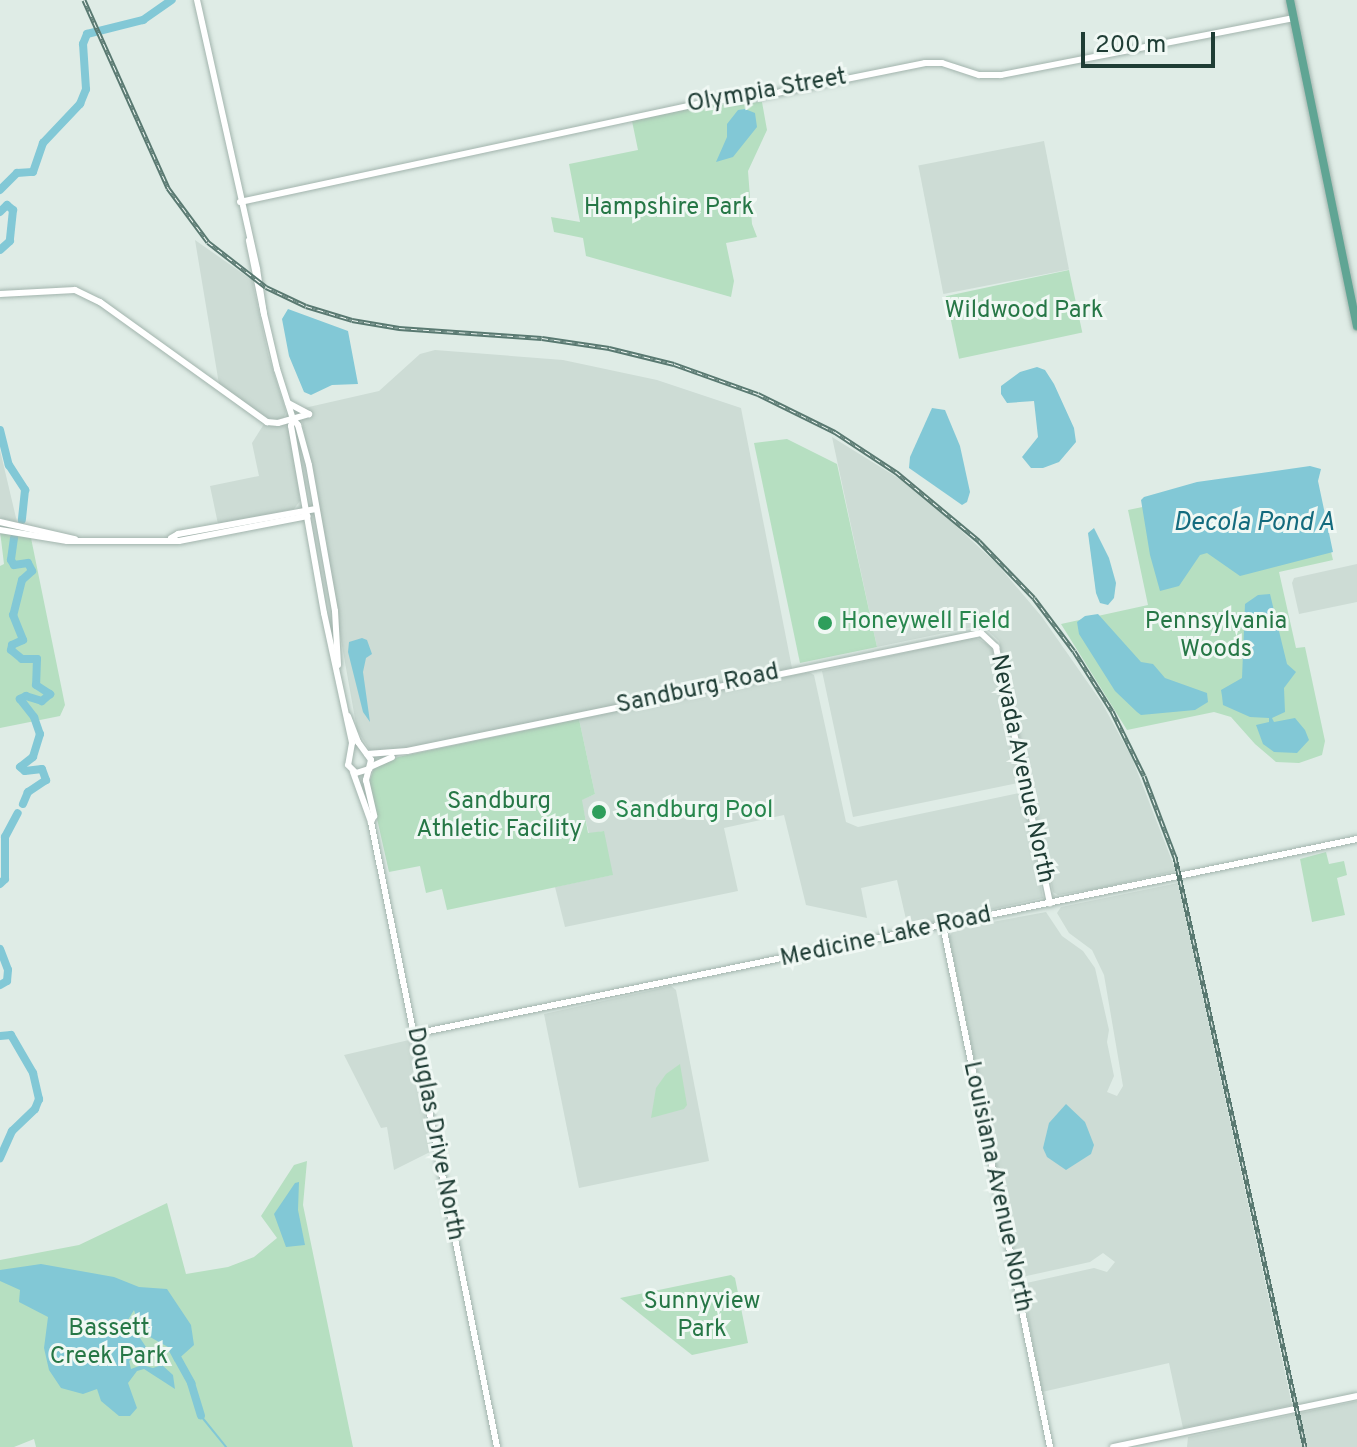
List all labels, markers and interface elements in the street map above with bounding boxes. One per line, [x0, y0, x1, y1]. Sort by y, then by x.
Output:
scale bar [1085, 16, 1219, 66]
text: 200 m [1095, 31, 1166, 61]
street label: Olympia Street [685, 64, 849, 120]
park label: Hampshire Park [584, 195, 754, 223]
park label: Wildwood Park [944, 298, 1104, 326]
water label: Decola Pond A [1173, 508, 1335, 540]
place label: Honeywell Field [841, 609, 1010, 637]
park label: Pennsylvania Woods [1145, 609, 1287, 665]
marker: Honeywell Field [816, 614, 834, 632]
street label: Nevada Avenue North [983, 652, 1059, 886]
street label: Sandburg Road [614, 659, 782, 721]
park label: Sandburg Athletic Facility [416, 789, 582, 845]
place label: Sandburg Pool [615, 798, 773, 826]
marker: Sandburg Pool [590, 803, 608, 821]
street label: Medicine Lake Road [778, 902, 994, 974]
street label: Douglas Drive North [399, 1025, 469, 1243]
street label: Louisiana Avenue North [955, 1059, 1037, 1315]
park label: Sunnyview Park [644, 1289, 760, 1345]
park label: Bassett Creek Park [50, 1316, 168, 1372]

